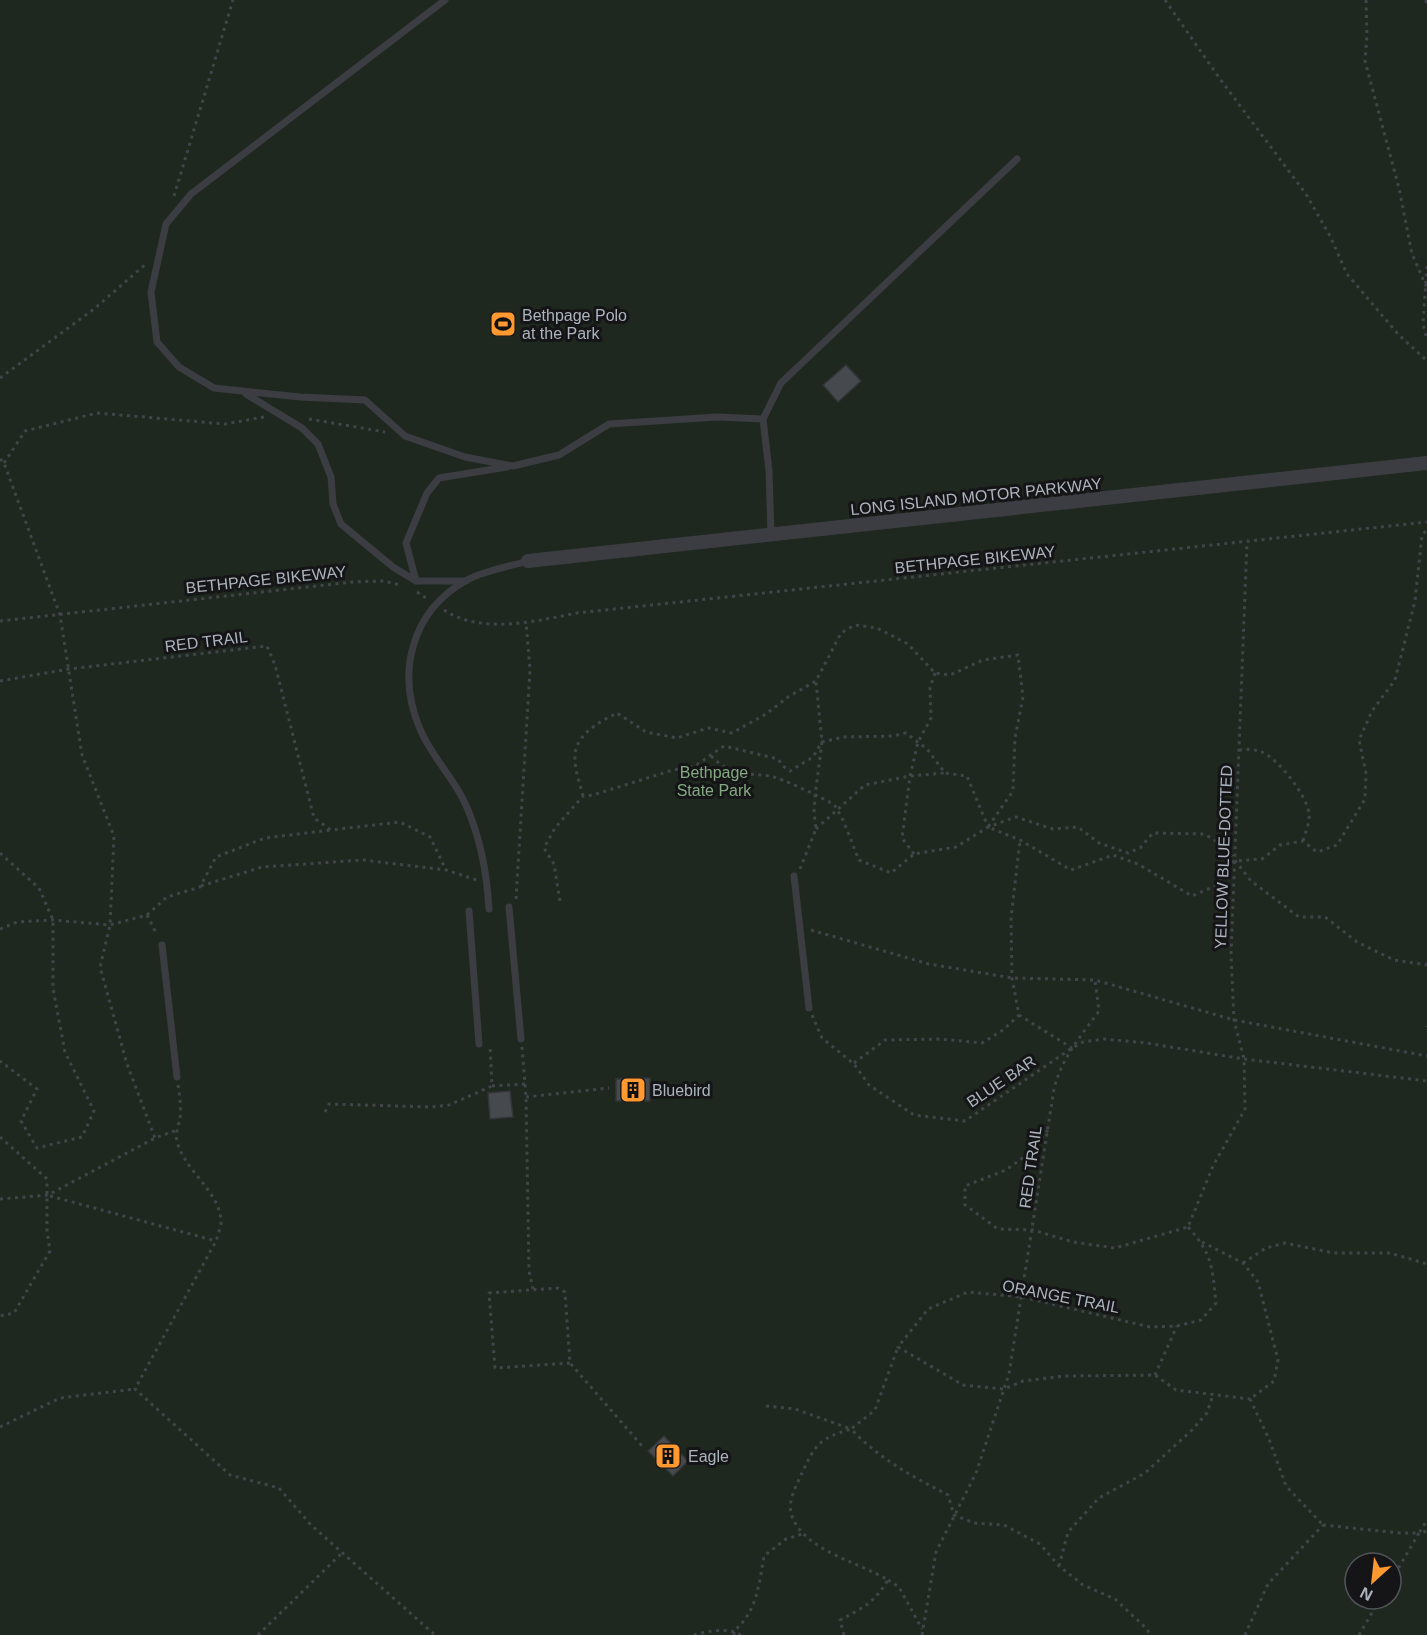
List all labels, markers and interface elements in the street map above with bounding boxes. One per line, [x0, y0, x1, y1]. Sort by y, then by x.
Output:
place label: Bethpage Polo at the Park [522, 307, 627, 342]
sports icon: Bethpage Polo at the Park [488, 309, 518, 339]
street label: LONG ISLAND MOTOR PARKWAY [849, 475, 1103, 518]
street label: BETHPAGE BIKEWAY [894, 543, 1057, 576]
street label: BETHPAGE BIKEWAY [185, 563, 348, 596]
street label: RED TRAIL [164, 628, 249, 655]
park label: Bethpage State Park [677, 764, 752, 799]
street label: YELLOW BLUE-DOTTED [1212, 765, 1235, 949]
street label: BLUE BAR [964, 1052, 1039, 1111]
building icon: Bluebird [618, 1075, 648, 1105]
place label: Bluebird [652, 1082, 711, 1099]
street label: RED TRAIL [1016, 1125, 1045, 1209]
street label: ORANGE TRAIL [1001, 1277, 1121, 1316]
building icon: Eagle [653, 1441, 683, 1471]
place label: Eagle [688, 1448, 729, 1465]
north arrow [1343, 1551, 1403, 1611]
text: N [1357, 1584, 1375, 1604]

